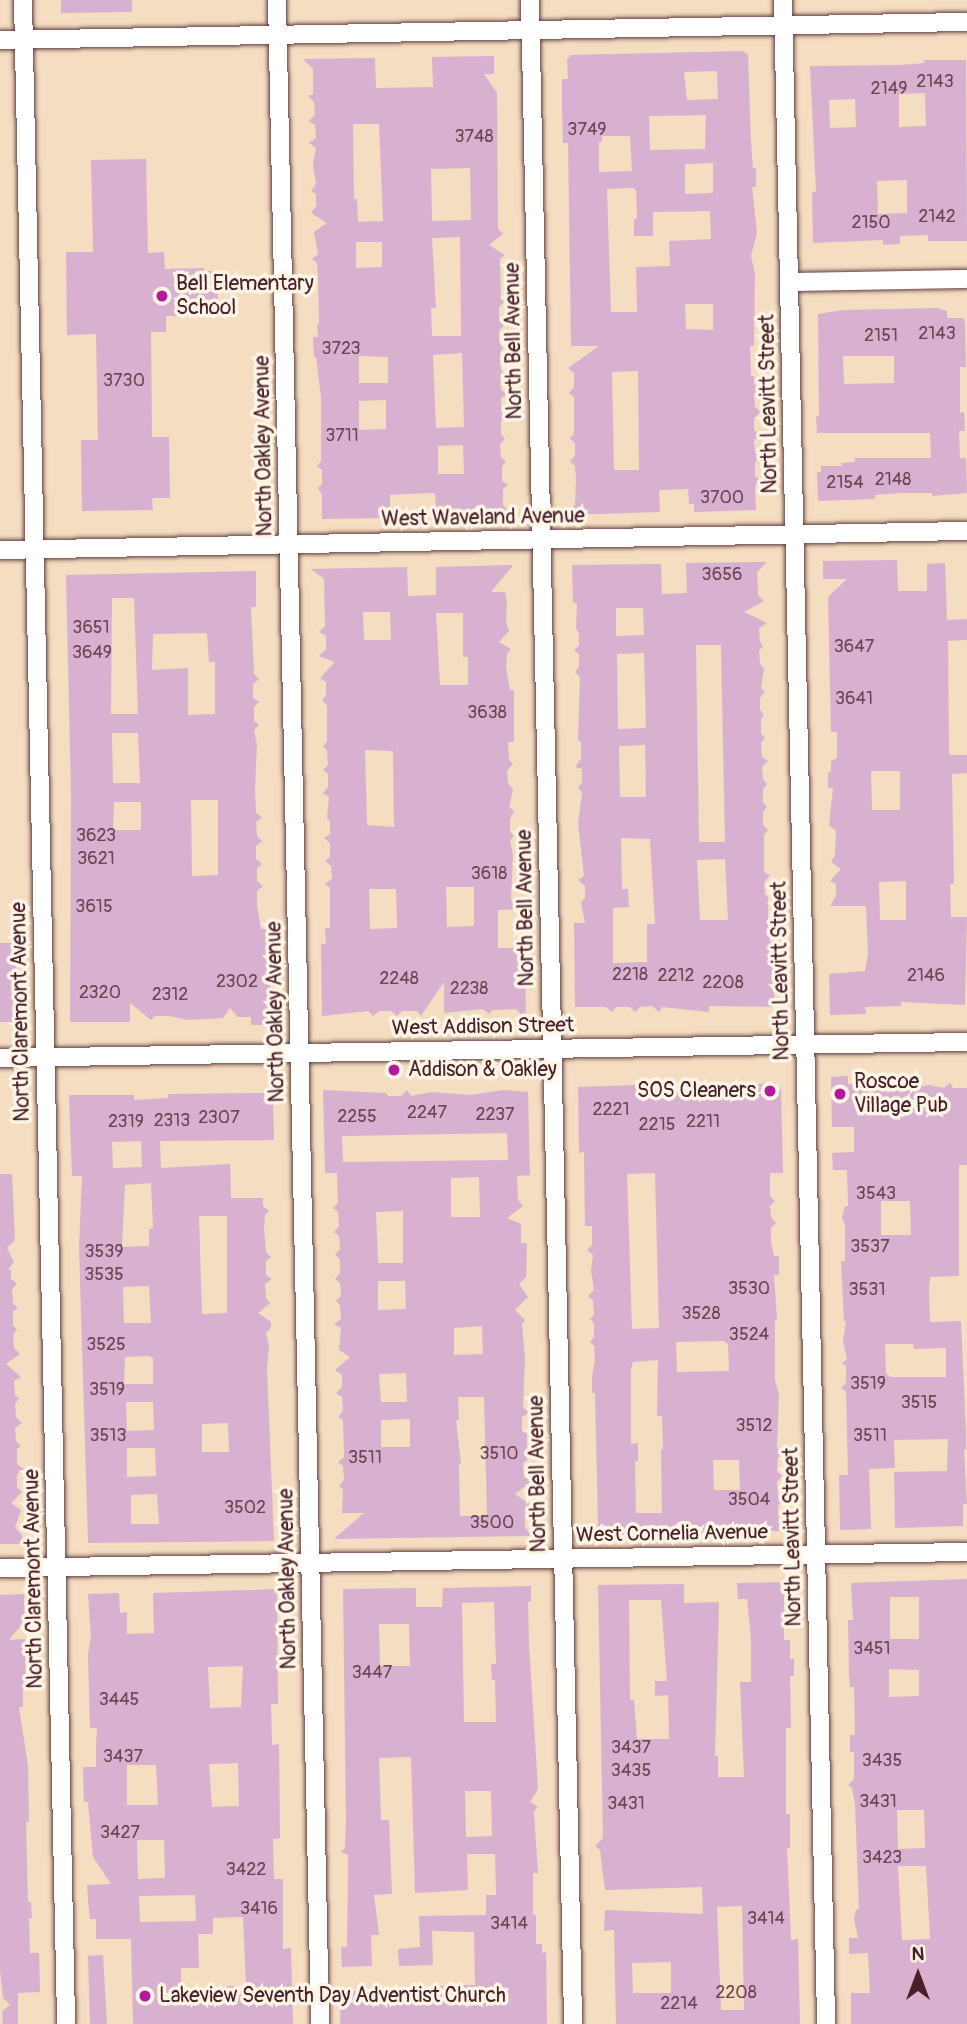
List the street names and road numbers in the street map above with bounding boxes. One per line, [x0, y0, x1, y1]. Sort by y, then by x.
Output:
street label: North Bell Avenue [500, 262, 528, 420]
street label: North Leavitt Street [755, 314, 783, 494]
street label: North Oakley Avenue [250, 355, 278, 537]
street label: West Waveland Avenue [381, 504, 585, 532]
street label: North Bell Avenue [512, 829, 540, 987]
street label: North Leavitt Street [767, 881, 795, 1061]
street label: North Claremont Avenue [6, 902, 36, 1122]
street label: North Oakley Avenue [262, 921, 290, 1103]
street label: West Addison Street [392, 1013, 574, 1041]
street label: North Bell Avenue [524, 1395, 552, 1553]
street label: North Leavitt Street [779, 1447, 807, 1627]
street label: North Claremont Avenue [19, 1469, 49, 1689]
street label: North Oakley Avenue [274, 1488, 302, 1670]
street label: West Cornelia Avenue [576, 1520, 768, 1548]

